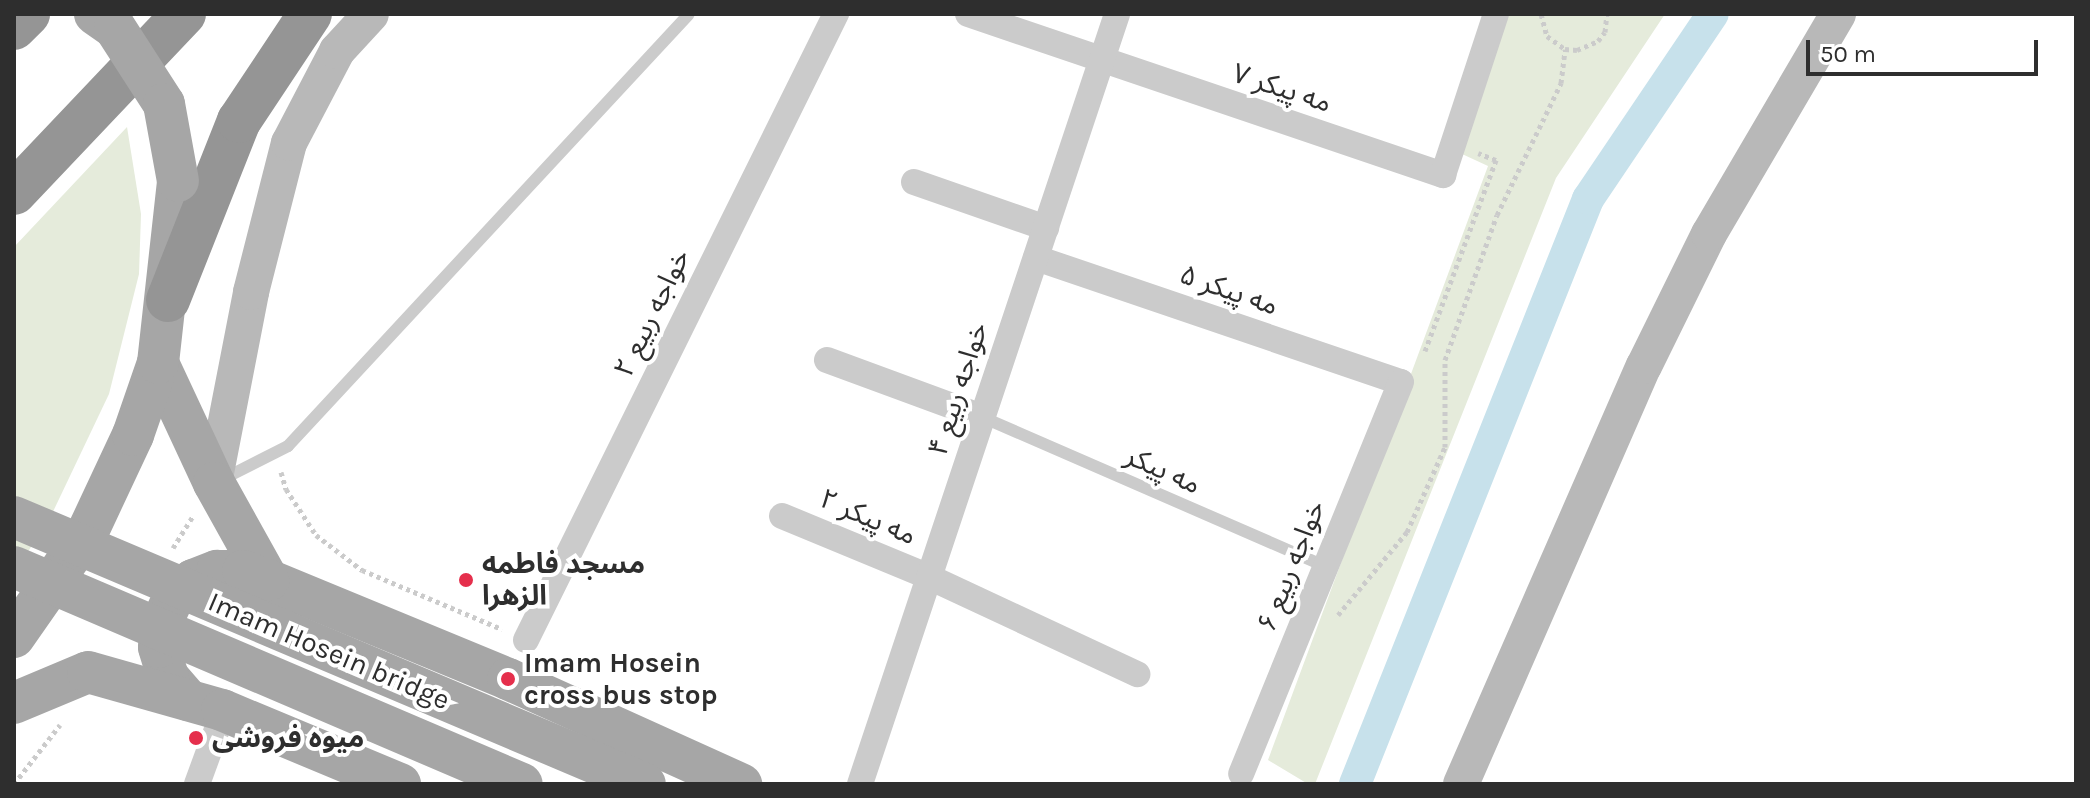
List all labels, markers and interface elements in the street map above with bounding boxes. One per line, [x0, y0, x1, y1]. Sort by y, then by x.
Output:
scale bar [1810, 24, 2042, 74]
text: 50 m [1820, 40, 1876, 68]
street label: مه پیکر ۷ [1228, 56, 1336, 120]
street label: خواجه ربیع ۲ [607, 244, 697, 382]
street label: مه پیکر ۵ [1175, 258, 1283, 322]
street label: خواجه ربیع ۴ [921, 318, 995, 460]
street label: مه پیکر [1120, 439, 1206, 501]
street label: مه پیکر ۲ [815, 482, 921, 552]
street label: خواجه ربیع ۶ [1250, 496, 1332, 636]
place label: مسجد فاطمه الزهرا [482, 547, 645, 613]
marker: مسجد فاطمه الزهرا [457, 571, 475, 589]
street label: Imam Hosein bridge [203, 585, 455, 717]
place label: Imam Hosein cross bus stop [524, 646, 718, 712]
marker: Imam Hosein cross bus stop [499, 670, 517, 688]
place label: میوه فروشی [212, 721, 364, 755]
marker: میوه فروشی [187, 729, 205, 747]

